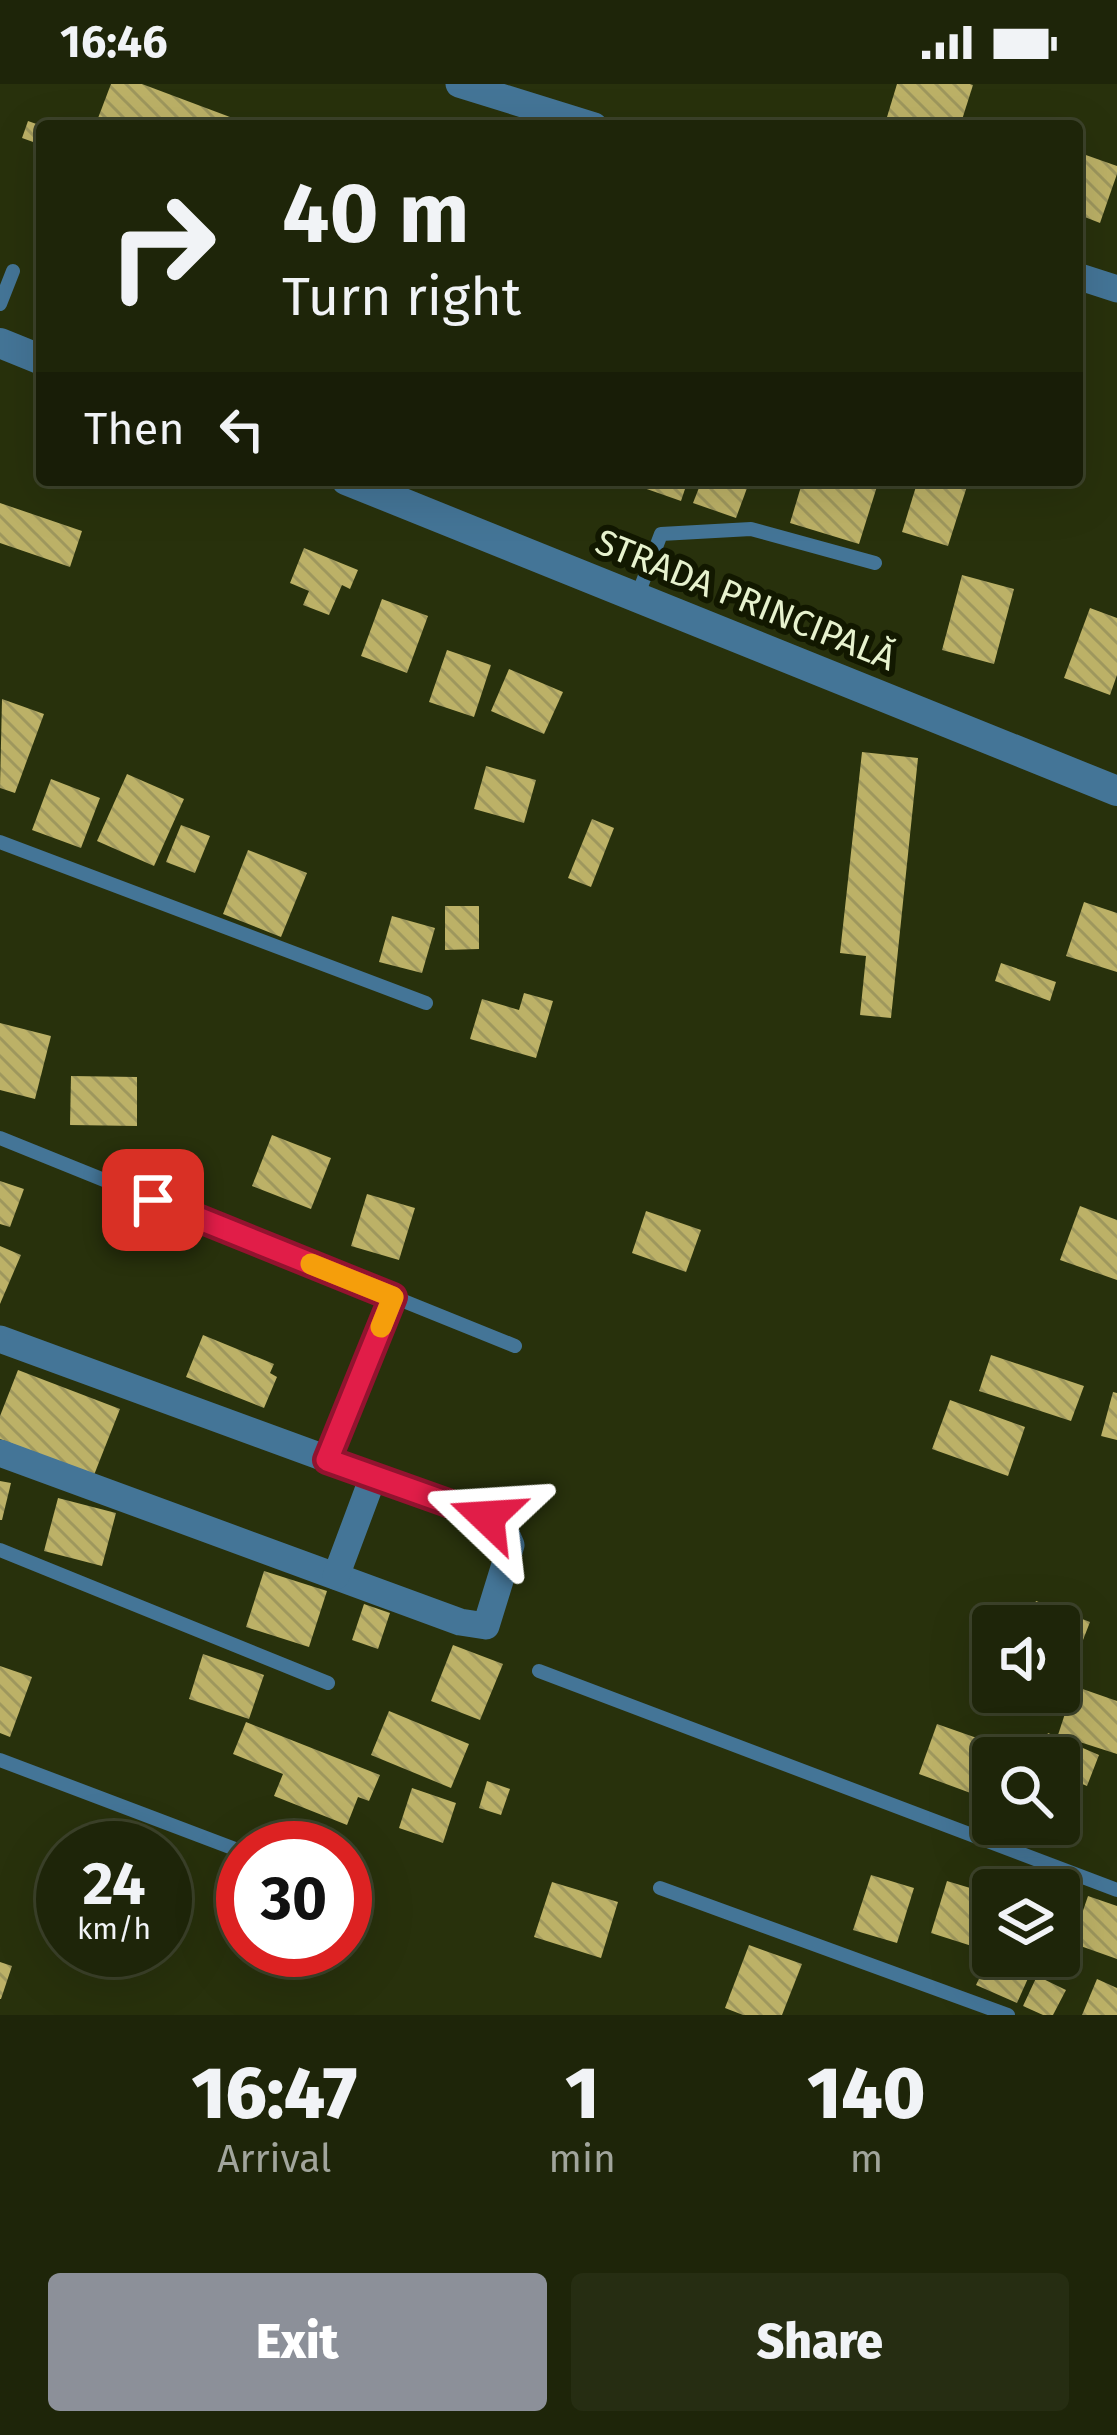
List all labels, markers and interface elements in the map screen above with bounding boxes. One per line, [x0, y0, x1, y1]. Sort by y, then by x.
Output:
text: 16:46 [60, 15, 168, 69]
text: 40 m [282, 163, 470, 264]
icon: right [84, 168, 240, 324]
text: Turn right [282, 265, 521, 329]
icon: left [209, 396, 275, 462]
text: Then [84, 402, 185, 456]
street label: STRADA PRINCIPALĂ [589, 520, 902, 680]
pin [102, 1149, 204, 1251]
icon: arrive [120, 1167, 186, 1233]
position arrow [424, 1454, 550, 1580]
map controls [972, 1605, 1080, 1977]
button: sound [972, 1605, 1080, 1713]
button: search [972, 1737, 1080, 1845]
speed limit sign: 30 [216, 1821, 372, 1977]
text: 24 [82, 1848, 146, 1920]
button: layers [972, 1869, 1080, 1977]
text: km/h [77, 1911, 151, 1947]
text: 16:47 [191, 2051, 357, 2137]
text: 1 [565, 2051, 599, 2137]
text: 140 [807, 2051, 926, 2137]
text: Arrival [217, 2136, 331, 2182]
text: min [549, 2136, 616, 2182]
text: m [850, 2136, 883, 2182]
button: Exit [48, 2273, 547, 2411]
button: Share [571, 2273, 1069, 2411]

